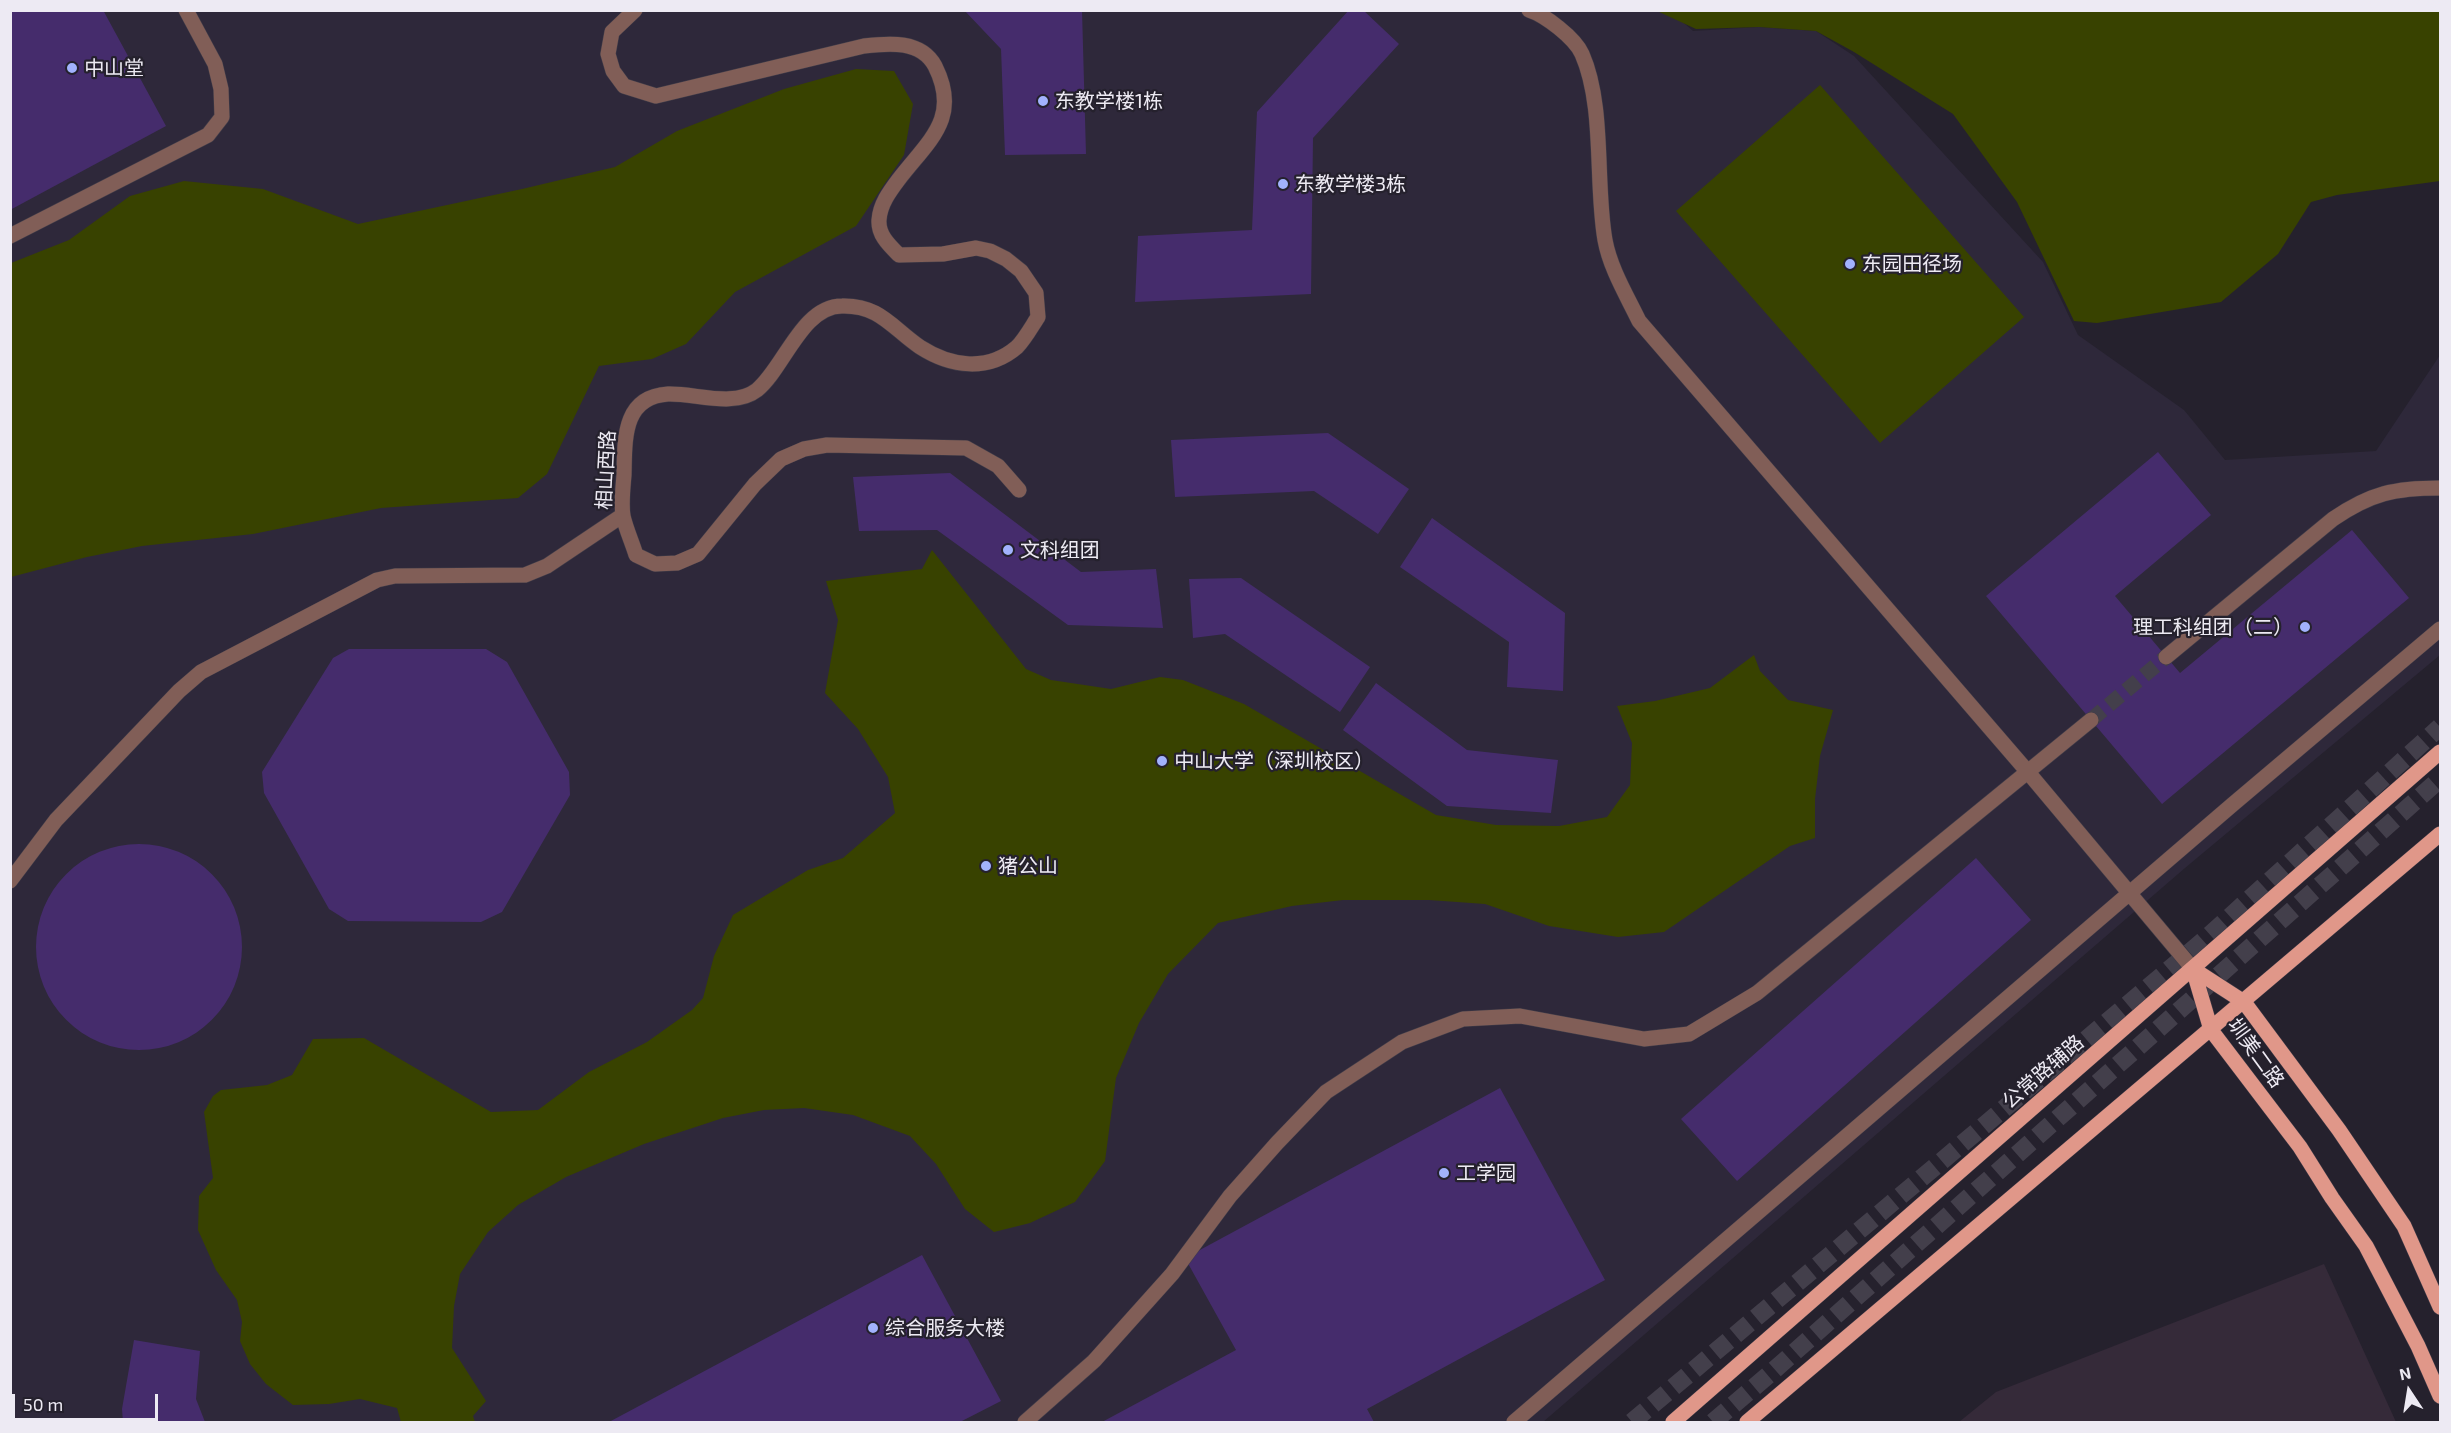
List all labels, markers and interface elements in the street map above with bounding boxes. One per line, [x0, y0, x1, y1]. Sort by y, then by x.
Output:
place label: 中山堂 [84, 56, 144, 80]
marker: 中山堂 [65, 61, 79, 75]
place label: 东教学楼1栋 [1055, 89, 1163, 113]
marker: 东教学楼1栋 [1036, 94, 1050, 108]
place label: 东教学楼3栋 [1295, 172, 1406, 196]
marker: 东教学楼3栋 [1276, 177, 1290, 191]
place label: 东园田径场 [1862, 252, 1962, 276]
marker: 东园田径场 [1843, 257, 1857, 271]
street label: 相山西路 [592, 429, 620, 511]
place label: 文科组团 [1020, 538, 1100, 562]
marker: 文科组团 [1001, 543, 1015, 557]
place label: 理工科组团（二） [2133, 615, 2293, 639]
marker: 理工科组团（二） [2298, 620, 2312, 634]
place label: 中山大学（深圳校区） [1174, 749, 1374, 773]
marker: 中山大学（深圳校区） [1155, 754, 1169, 768]
place label: 猪公山 [998, 854, 1058, 878]
marker: 猪公山 [979, 859, 993, 873]
street label: 圳美二路 [2223, 1014, 2289, 1092]
street label: 公常路辅路 [1997, 1030, 2089, 1114]
place label: 工学园 [1456, 1161, 1516, 1185]
marker: 工学园 [1437, 1166, 1451, 1180]
place label: 综合服务大楼 [885, 1316, 1005, 1340]
marker: 综合服务大楼 [866, 1321, 880, 1335]
north arrow [2379, 1361, 2439, 1421]
text: N [2398, 1362, 2413, 1383]
scale bar [15, 1382, 160, 1420]
text: 50 m [23, 1393, 63, 1415]

